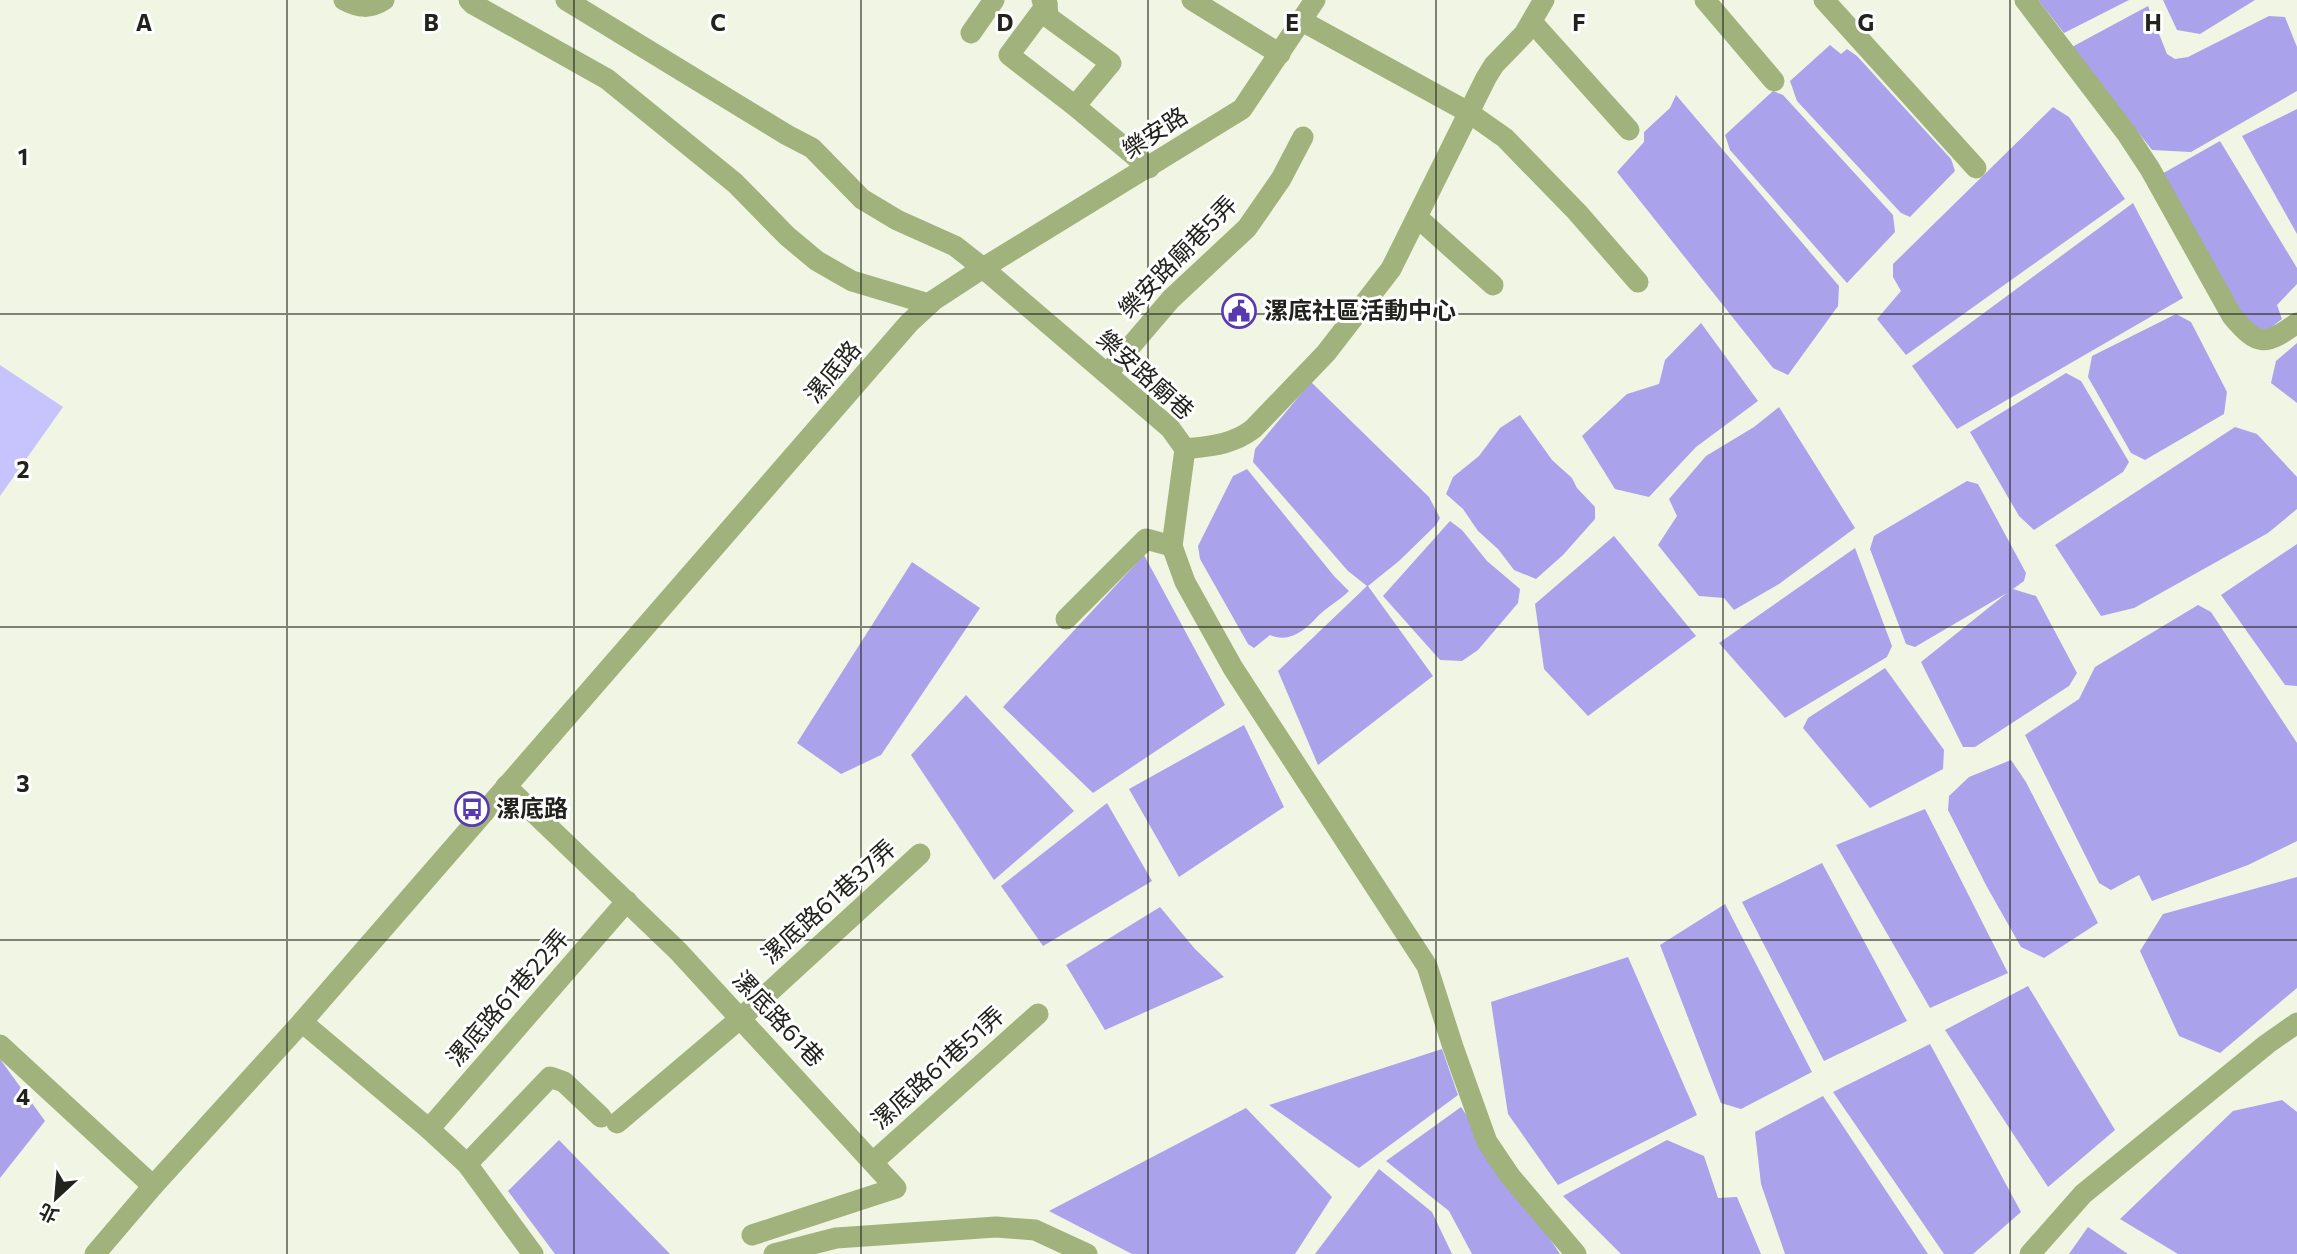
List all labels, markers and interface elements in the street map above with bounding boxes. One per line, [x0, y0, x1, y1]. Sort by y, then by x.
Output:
text: A [136, 8, 153, 36]
text: B [423, 8, 439, 36]
text: C [710, 8, 726, 36]
text: D [997, 8, 1014, 36]
text: E [1285, 8, 1299, 36]
text: F [1572, 8, 1586, 36]
text: G [1858, 8, 1874, 36]
text: H [2144, 8, 2162, 36]
street label: 樂安路 [1116, 100, 1192, 164]
text: 1 [18, 142, 28, 170]
street label: 樂安路廟巷5弄 [1112, 189, 1242, 323]
public building icon: 漯底社區活動中心 [1220, 292, 1258, 330]
place label: 漯底社區活動中心 [1264, 295, 1456, 324]
street label: 樂安路廟巷 [1092, 323, 1200, 425]
street label: 漯底路 [798, 334, 866, 408]
text: 2 [16, 455, 30, 483]
text: 3 [16, 769, 30, 797]
bus stop icon: 漯底路 [453, 790, 491, 828]
place label: 漯底路 [496, 793, 568, 822]
street label: 漯底路61巷37弄 [755, 833, 901, 969]
street label: 漯底路61巷22弄 [440, 923, 574, 1071]
street label: 漯底路61巷 [727, 964, 831, 1072]
street label: 漯底路61巷51弄 [865, 1000, 1009, 1134]
text: 4 [16, 1082, 30, 1110]
north arrow [21, 1163, 91, 1233]
text: 北 [35, 1199, 62, 1228]

